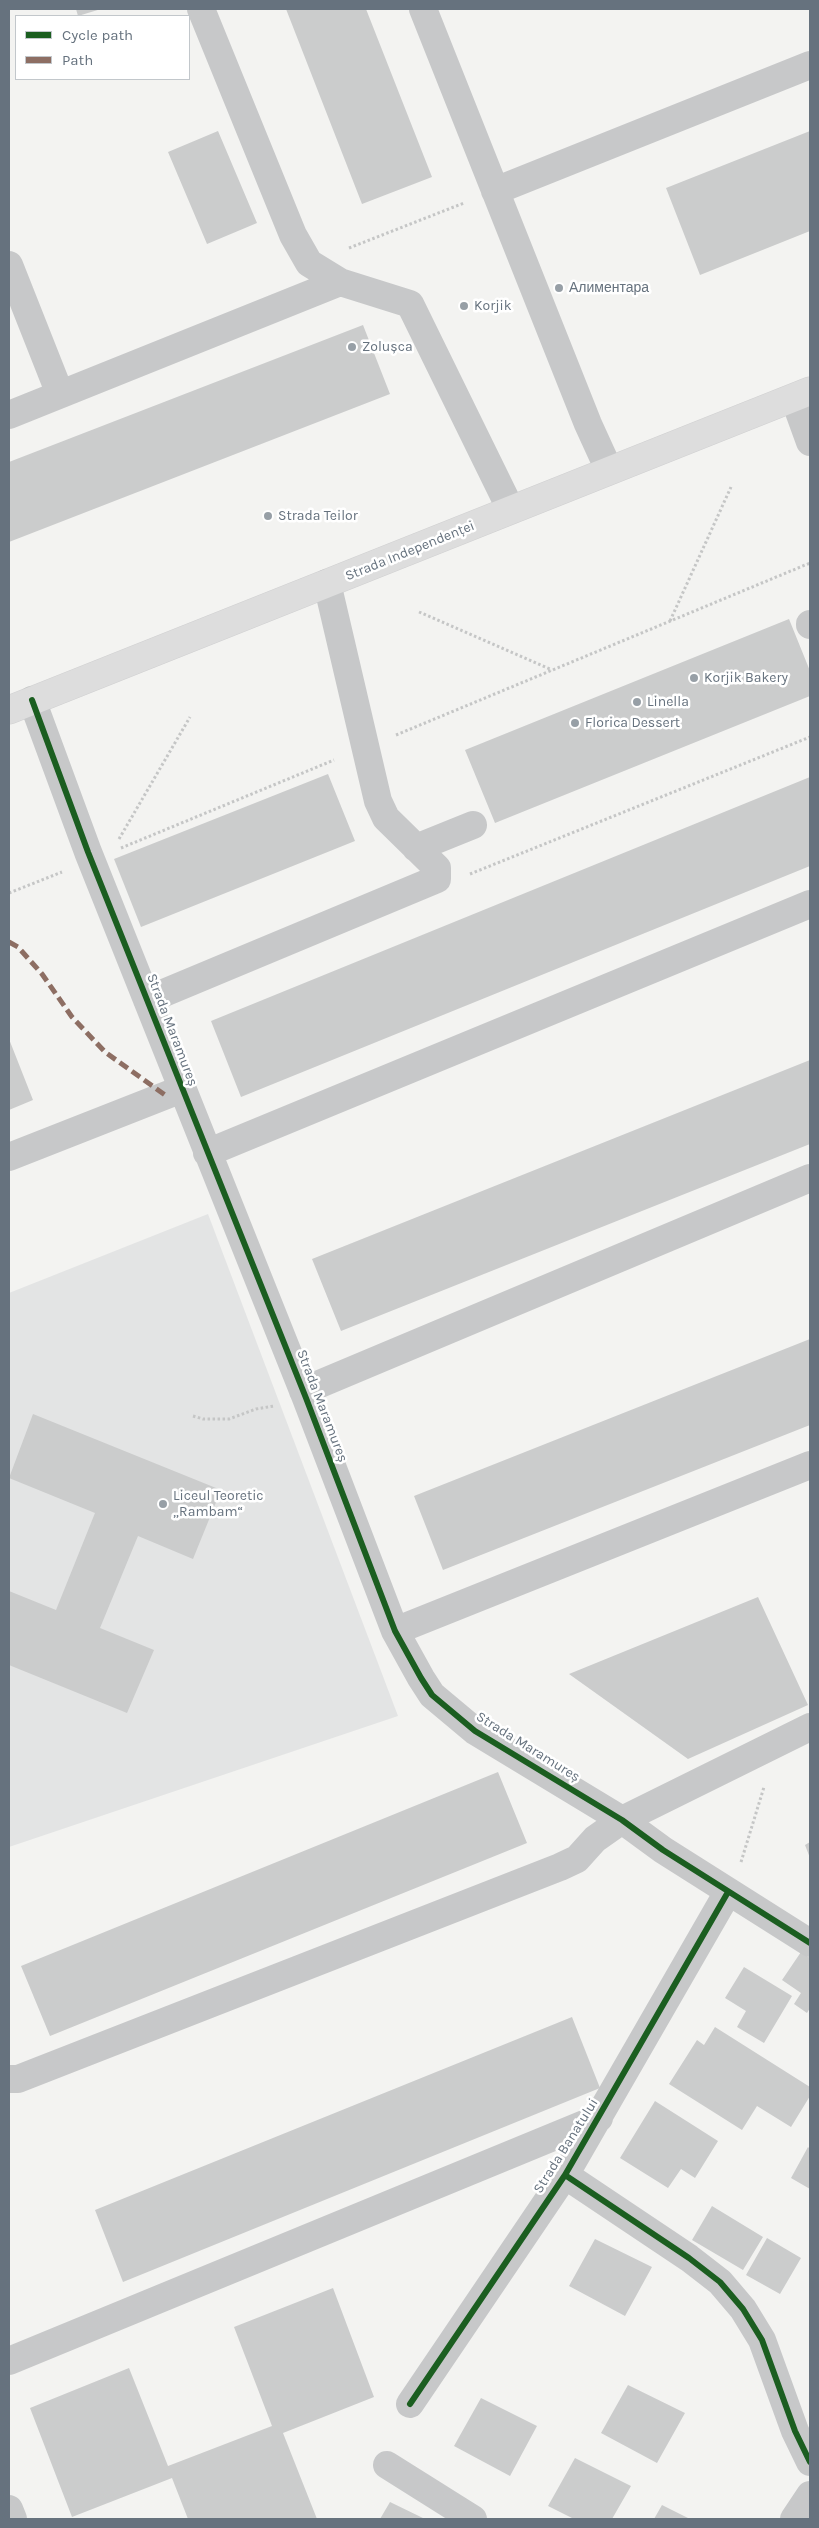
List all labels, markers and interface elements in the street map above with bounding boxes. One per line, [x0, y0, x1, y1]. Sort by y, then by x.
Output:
legend [15, 15, 190, 80]
text: Cycle path [62, 26, 133, 44]
text: Path [62, 51, 93, 69]
place label: Алиментара [569, 280, 649, 296]
marker: Алиментара [553, 282, 565, 294]
place label: Korjik [474, 298, 512, 314]
marker: Korjik [458, 300, 470, 312]
place label: Zolușca [362, 339, 413, 355]
marker: Zolușca [346, 341, 358, 353]
place label: Strada Teilor [278, 508, 358, 524]
marker: Strada Teilor [262, 510, 274, 522]
street label: Strada Independenței [343, 517, 477, 585]
place label: Korjik Bakery [704, 670, 788, 686]
marker: Korjik Bakery [688, 672, 700, 684]
place label: Linella [647, 694, 689, 710]
marker: Linella [631, 696, 643, 708]
place label: Florica Dessert [585, 715, 680, 731]
marker: Florica Dessert [569, 717, 581, 729]
street label: Strada Maramureș [143, 971, 201, 1089]
street label: Strada Maramureș [293, 1347, 351, 1465]
place label: Liceul Teoretic „Rambam“ [173, 1488, 264, 1520]
marker: Liceul Teoretic „Rambam“ [157, 1498, 169, 1510]
street label: Strada Maramureș [473, 1708, 583, 1786]
street label: Strada Banatului [530, 2095, 602, 2197]

